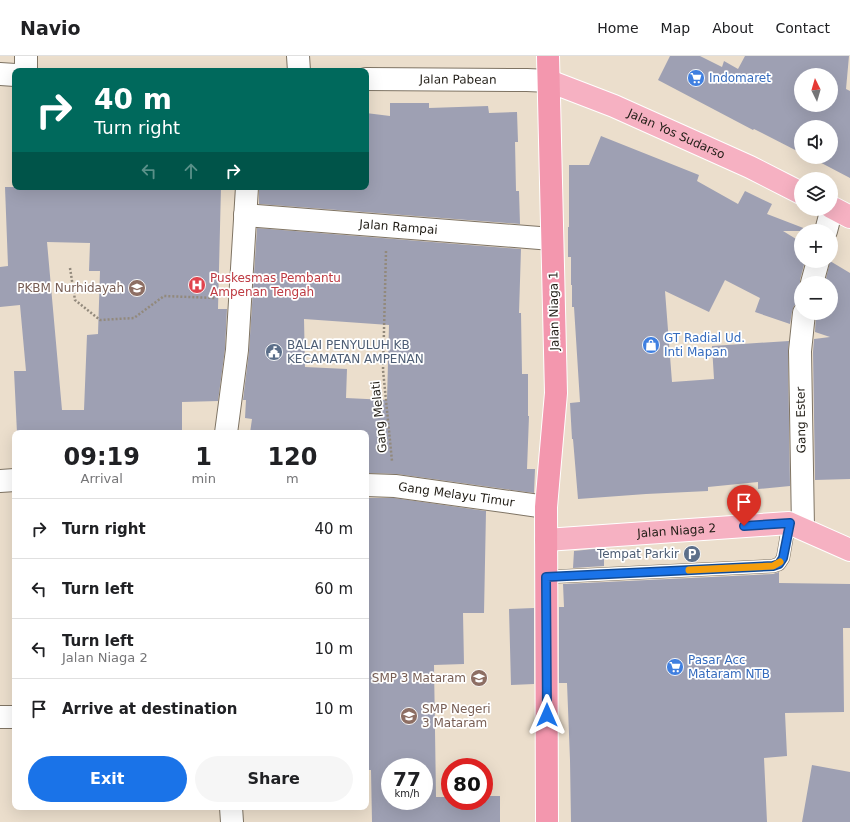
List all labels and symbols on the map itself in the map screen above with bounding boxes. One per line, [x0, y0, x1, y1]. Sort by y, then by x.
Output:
supermarket icon: Indomaret [686, 68, 706, 88]
north arrow [794, 68, 838, 112]
place label: Indomaret [709, 71, 771, 85]
street label: Jalan Pabean [418, 72, 497, 87]
street label: Jalan Yos Sudarso [625, 106, 727, 162]
street label: Jalan Rampai [358, 217, 438, 237]
place label: Puskesmas Pembantu Ampenan Tengah [210, 271, 341, 299]
street label: Jalan Niaga 1 [546, 271, 562, 352]
hospital icon: Puskesmas Pembantu Ampenan Tengah [187, 275, 207, 295]
school or university icon: PKBM Nurhidayah [127, 278, 147, 298]
place label: PKBM Nurhidayah [17, 281, 124, 295]
place label: GT Radial Ud. Inti Mapan [664, 331, 745, 359]
shop icon: GT Radial Ud. Inti Mapan [641, 335, 661, 355]
place label: BALAI PENYULUH KB KECAMATAN AMPENAN [287, 338, 424, 366]
public building icon: BALAI PENYULUH KB KECAMATAN AMPENAN [264, 342, 284, 362]
street label: Gang Melati [368, 380, 390, 454]
street label: Gang Ester [793, 387, 809, 453]
street label: Gang Melayu Timur [397, 480, 516, 510]
pin [727, 485, 761, 526]
street label: Jalan Niaga 2 [636, 521, 717, 541]
parking icon: Tempat Parkir [682, 544, 702, 564]
place label: Tempat Parkir [596, 547, 679, 561]
place label: Pasar Acc Mataram NTB [688, 653, 770, 681]
supermarket icon: Pasar Acc Mataram NTB [665, 657, 685, 677]
school or university icon: SMP 3 Mataram [469, 668, 489, 688]
place label: SMP 3 Mataram [372, 671, 466, 685]
position arrow [526, 694, 568, 736]
place label: SMP Negeri 3 Mataram [422, 702, 491, 730]
school or university icon: SMP Negeri 3 Mataram [399, 706, 419, 726]
speed limit sign: 80 [441, 758, 493, 810]

